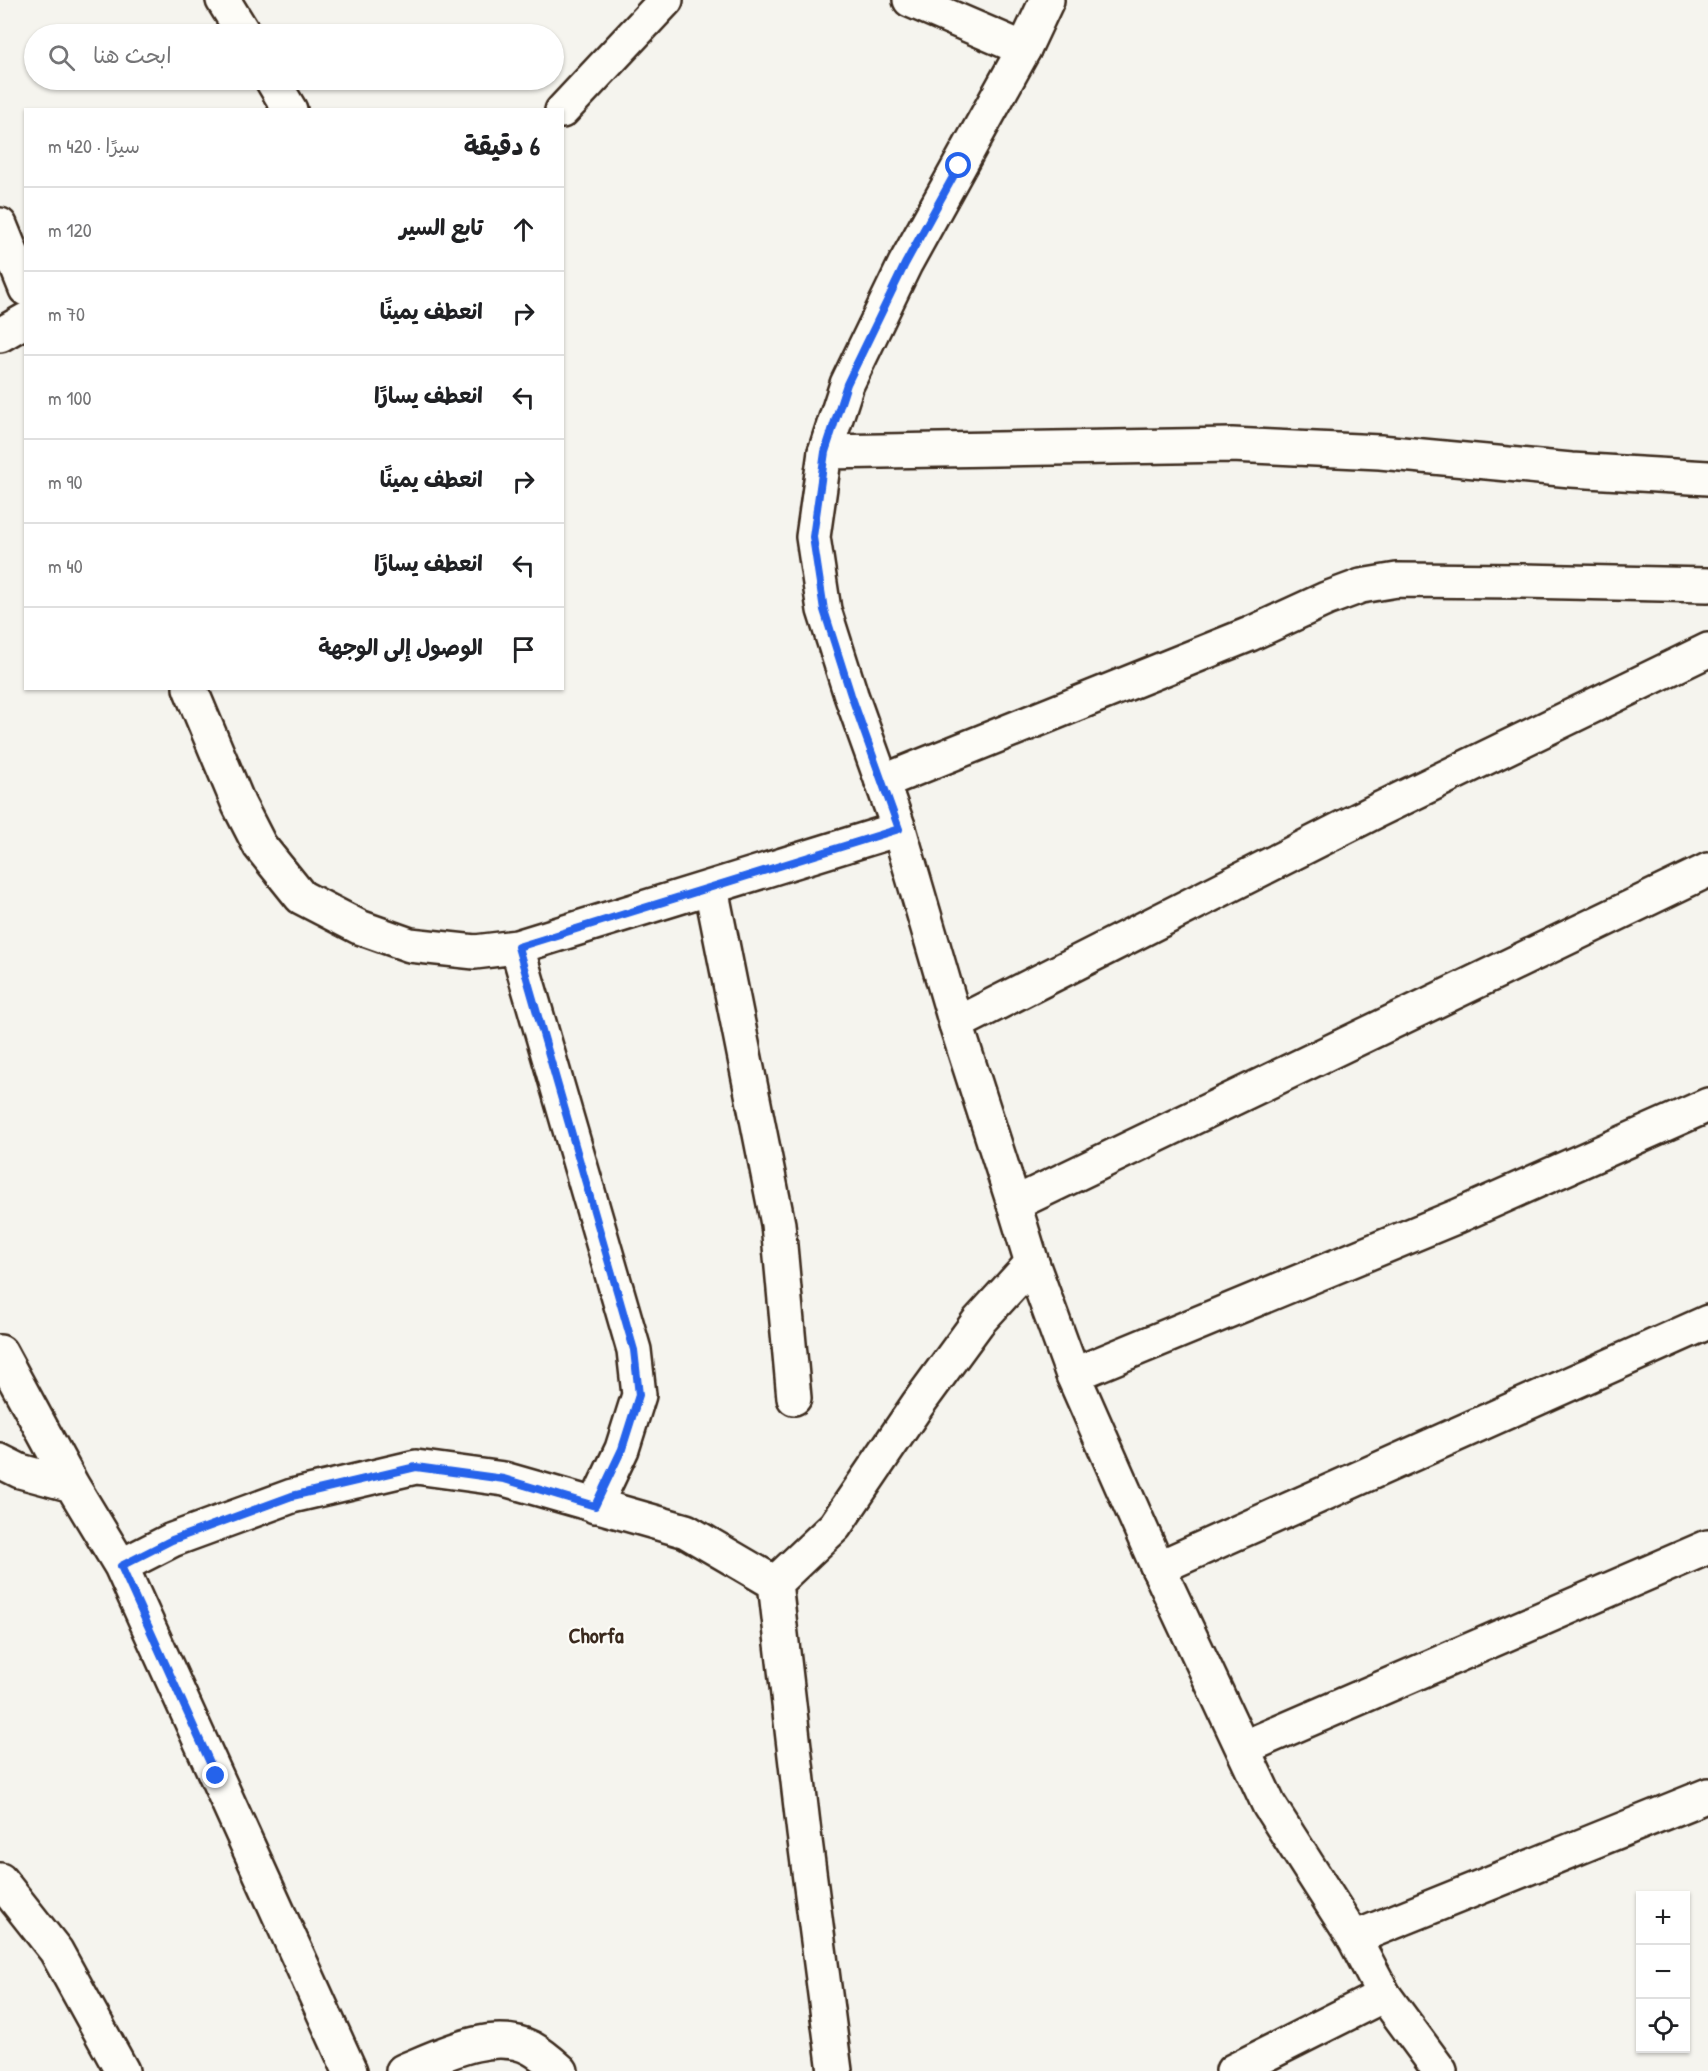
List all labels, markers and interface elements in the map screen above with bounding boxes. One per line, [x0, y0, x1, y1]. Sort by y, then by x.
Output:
search box [24, 24, 564, 90]
text: ابحث هنا [93, 40, 172, 70]
icon: search [45, 41, 78, 74]
text: 6 دقيقة [464, 128, 540, 163]
text: سيرًا · 420 m [48, 132, 140, 159]
route start [945, 152, 971, 178]
text: تابع السير [400, 212, 483, 242]
icon: ahead [507, 213, 540, 246]
text: 120 m [48, 216, 92, 243]
text: انعطف يمينًا [380, 296, 483, 326]
icon: right [507, 297, 540, 330]
text: 70 m [48, 300, 85, 327]
text: انعطف يسارًا [374, 380, 483, 410]
icon: left [507, 381, 540, 414]
text: 100 m [48, 384, 91, 411]
text: انعطف يمينًا [380, 464, 483, 494]
icon: right [507, 465, 540, 498]
text: 90 m [48, 468, 83, 495]
text: انعطف يسارًا [374, 548, 483, 578]
icon: left [507, 549, 540, 582]
text: 40 m [48, 552, 83, 579]
text: الوصول إلى الوجهة [318, 632, 483, 662]
icon: arrive [507, 633, 540, 666]
district label: Chorfa [568, 1620, 624, 1650]
route end [202, 1762, 228, 1788]
map controls [1636, 1891, 1690, 2053]
button: + [1636, 1891, 1690, 1945]
button: − [1636, 1945, 1690, 1999]
button: locate [1636, 1999, 1690, 2053]

